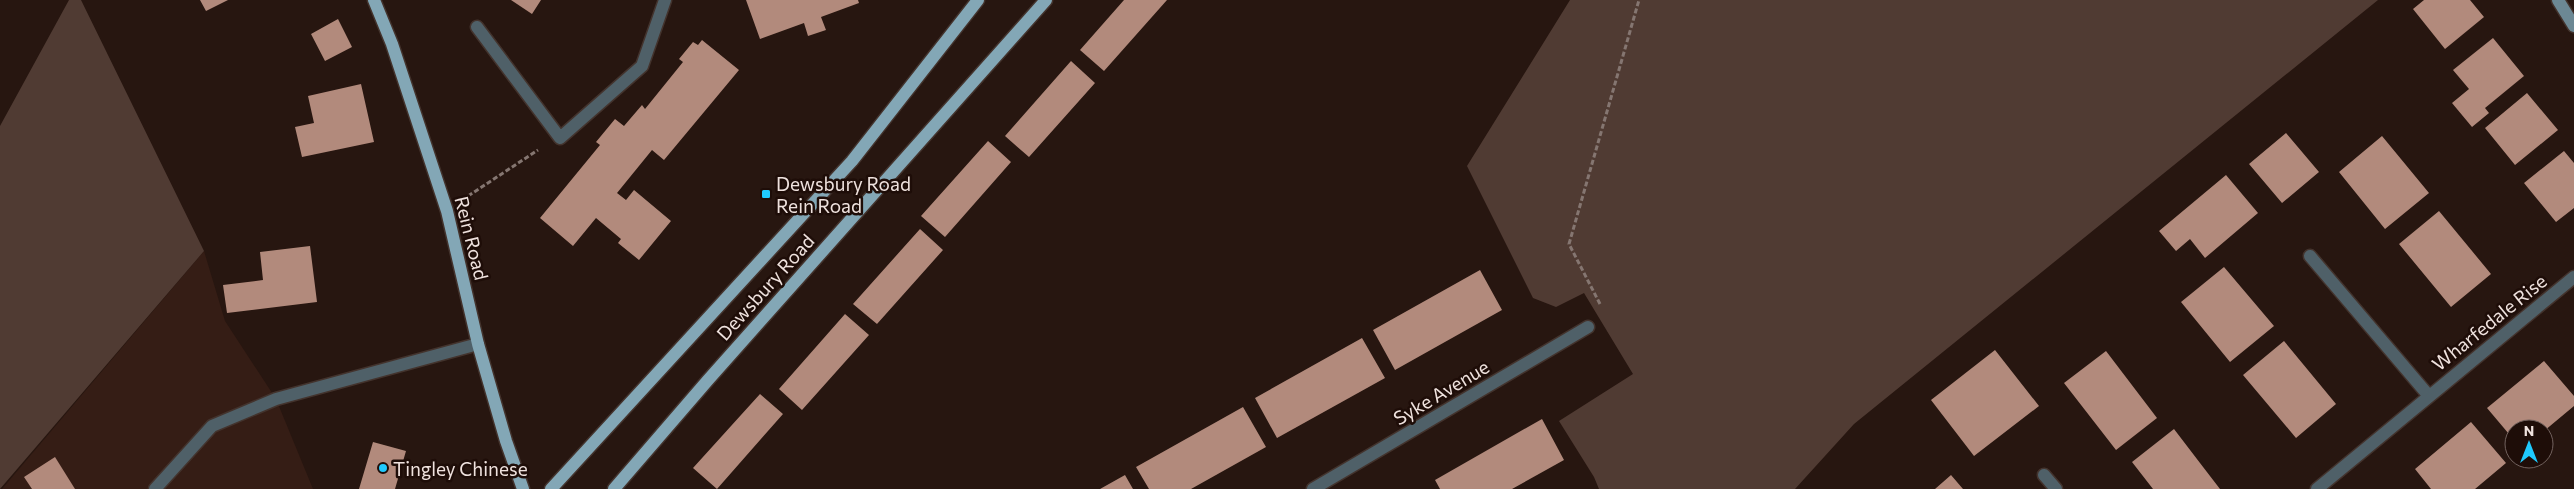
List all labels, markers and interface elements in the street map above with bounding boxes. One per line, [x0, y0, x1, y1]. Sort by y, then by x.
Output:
place label: Dewsbury Road Rein Road [776, 172, 911, 217]
marker: Dewsbury Road Rein Road [760, 188, 772, 200]
street label: Rein Road [450, 194, 494, 282]
street label: Dewsbury Road [711, 229, 819, 345]
street label: Wharfedale Rise [2427, 269, 2551, 375]
street label: Syke Avenue [1389, 354, 1493, 430]
north arrow [2504, 419, 2554, 469]
text: N [2524, 422, 2534, 439]
place label: Tingley Chinese [393, 457, 528, 480]
marker: Tingley Chinese [377, 462, 389, 474]

